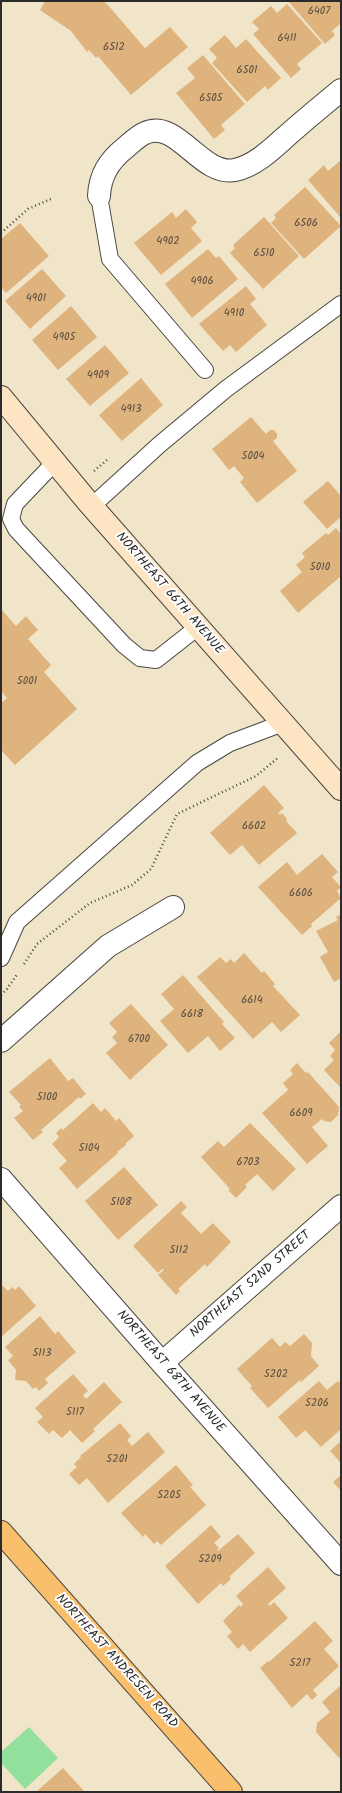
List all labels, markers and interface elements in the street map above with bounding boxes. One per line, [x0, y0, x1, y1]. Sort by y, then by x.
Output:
house number: 6407 [308, 5, 330, 19]
house number: 6411 [277, 32, 297, 46]
house number: 6512 [103, 41, 125, 55]
house number: 6501 [237, 64, 257, 78]
house number: 6505 [199, 92, 223, 106]
house number: 6506 [294, 217, 318, 231]
house number: 4902 [156, 235, 180, 249]
house number: 6510 [254, 247, 274, 261]
house number: 4906 [190, 275, 214, 289]
house number: 4901 [26, 292, 46, 306]
house number: 4910 [224, 307, 244, 321]
house number: 4905 [53, 331, 75, 345]
house number: 4909 [87, 369, 109, 383]
house number: 4913 [120, 403, 142, 417]
house number: 5004 [242, 450, 264, 464]
street label: NORTHEAST 66TH AVENUE [112, 530, 226, 658]
house number: 5010 [310, 561, 330, 575]
house number: 5001 [17, 675, 37, 689]
house number: 6602 [242, 820, 266, 834]
house number: 6606 [289, 887, 313, 901]
house number: 6614 [241, 994, 263, 1008]
house number: 6618 [181, 1008, 203, 1022]
house number: 6700 [128, 1033, 150, 1047]
house number: 5100 [37, 1091, 57, 1105]
house number: 6609 [289, 1107, 313, 1121]
house number: 5104 [79, 1142, 99, 1156]
house number: 6703 [237, 1156, 259, 1170]
house number: 5108 [110, 1196, 132, 1210]
street label: NORTHEAST 52ND STREET [187, 1228, 315, 1342]
house number: 5112 [169, 1244, 189, 1258]
street label: NORTHEAST 68TH AVENUE [113, 1308, 227, 1436]
house number: 5113 [32, 1347, 52, 1361]
house number: 5202 [264, 1368, 288, 1382]
house number: 5206 [305, 1397, 329, 1411]
house number: 5117 [66, 1406, 84, 1420]
house number: 5201 [106, 1453, 128, 1467]
house number: 5205 [157, 1489, 181, 1503]
house number: 5209 [198, 1553, 222, 1567]
street label: NORTHEAST ANDRESEN ROAD [52, 1592, 180, 1732]
house number: 5217 [290, 1657, 310, 1671]

